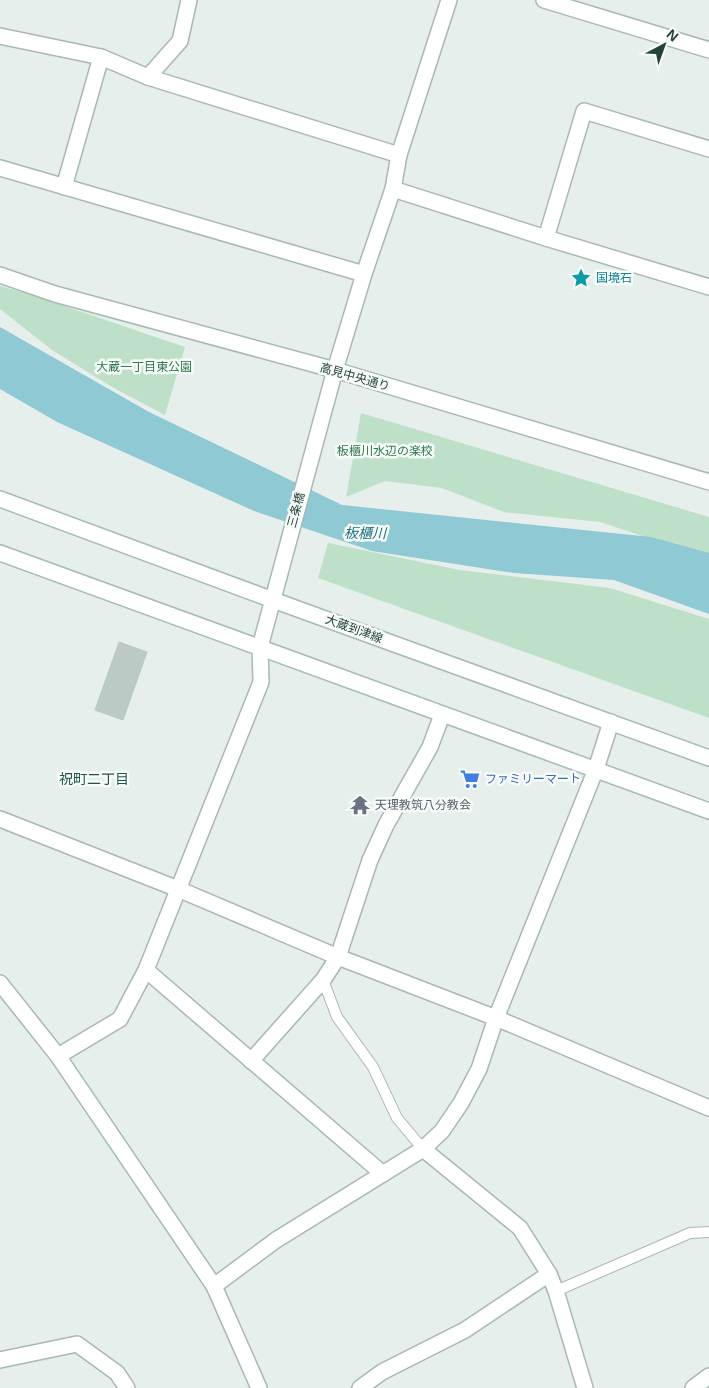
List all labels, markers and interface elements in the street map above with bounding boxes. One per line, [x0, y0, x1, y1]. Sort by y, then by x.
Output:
north arrow [639, 20, 689, 70]
text: N [663, 26, 682, 45]
place icon: 国境石 [570, 267, 592, 289]
place label: 国境石 [596, 271, 632, 285]
park label: 大蔵一丁目東公園 [96, 360, 192, 374]
street label: 高見中央通り [318, 360, 392, 394]
park label: 板櫃川水辺の楽校 [337, 444, 433, 458]
street label: 三条橋 [285, 491, 307, 529]
water label: 板櫃川 [344, 525, 388, 541]
street label: 大蔵到津線 [323, 612, 385, 646]
supermarket icon: ファミリーマート [459, 768, 481, 790]
district label: 祝町二丁目 [59, 771, 129, 787]
place label: ファミリーマート [485, 772, 581, 786]
temple icon: 天理教筑八分教会 [349, 794, 371, 816]
place label: 天理教筑八分教会 [375, 798, 471, 812]

